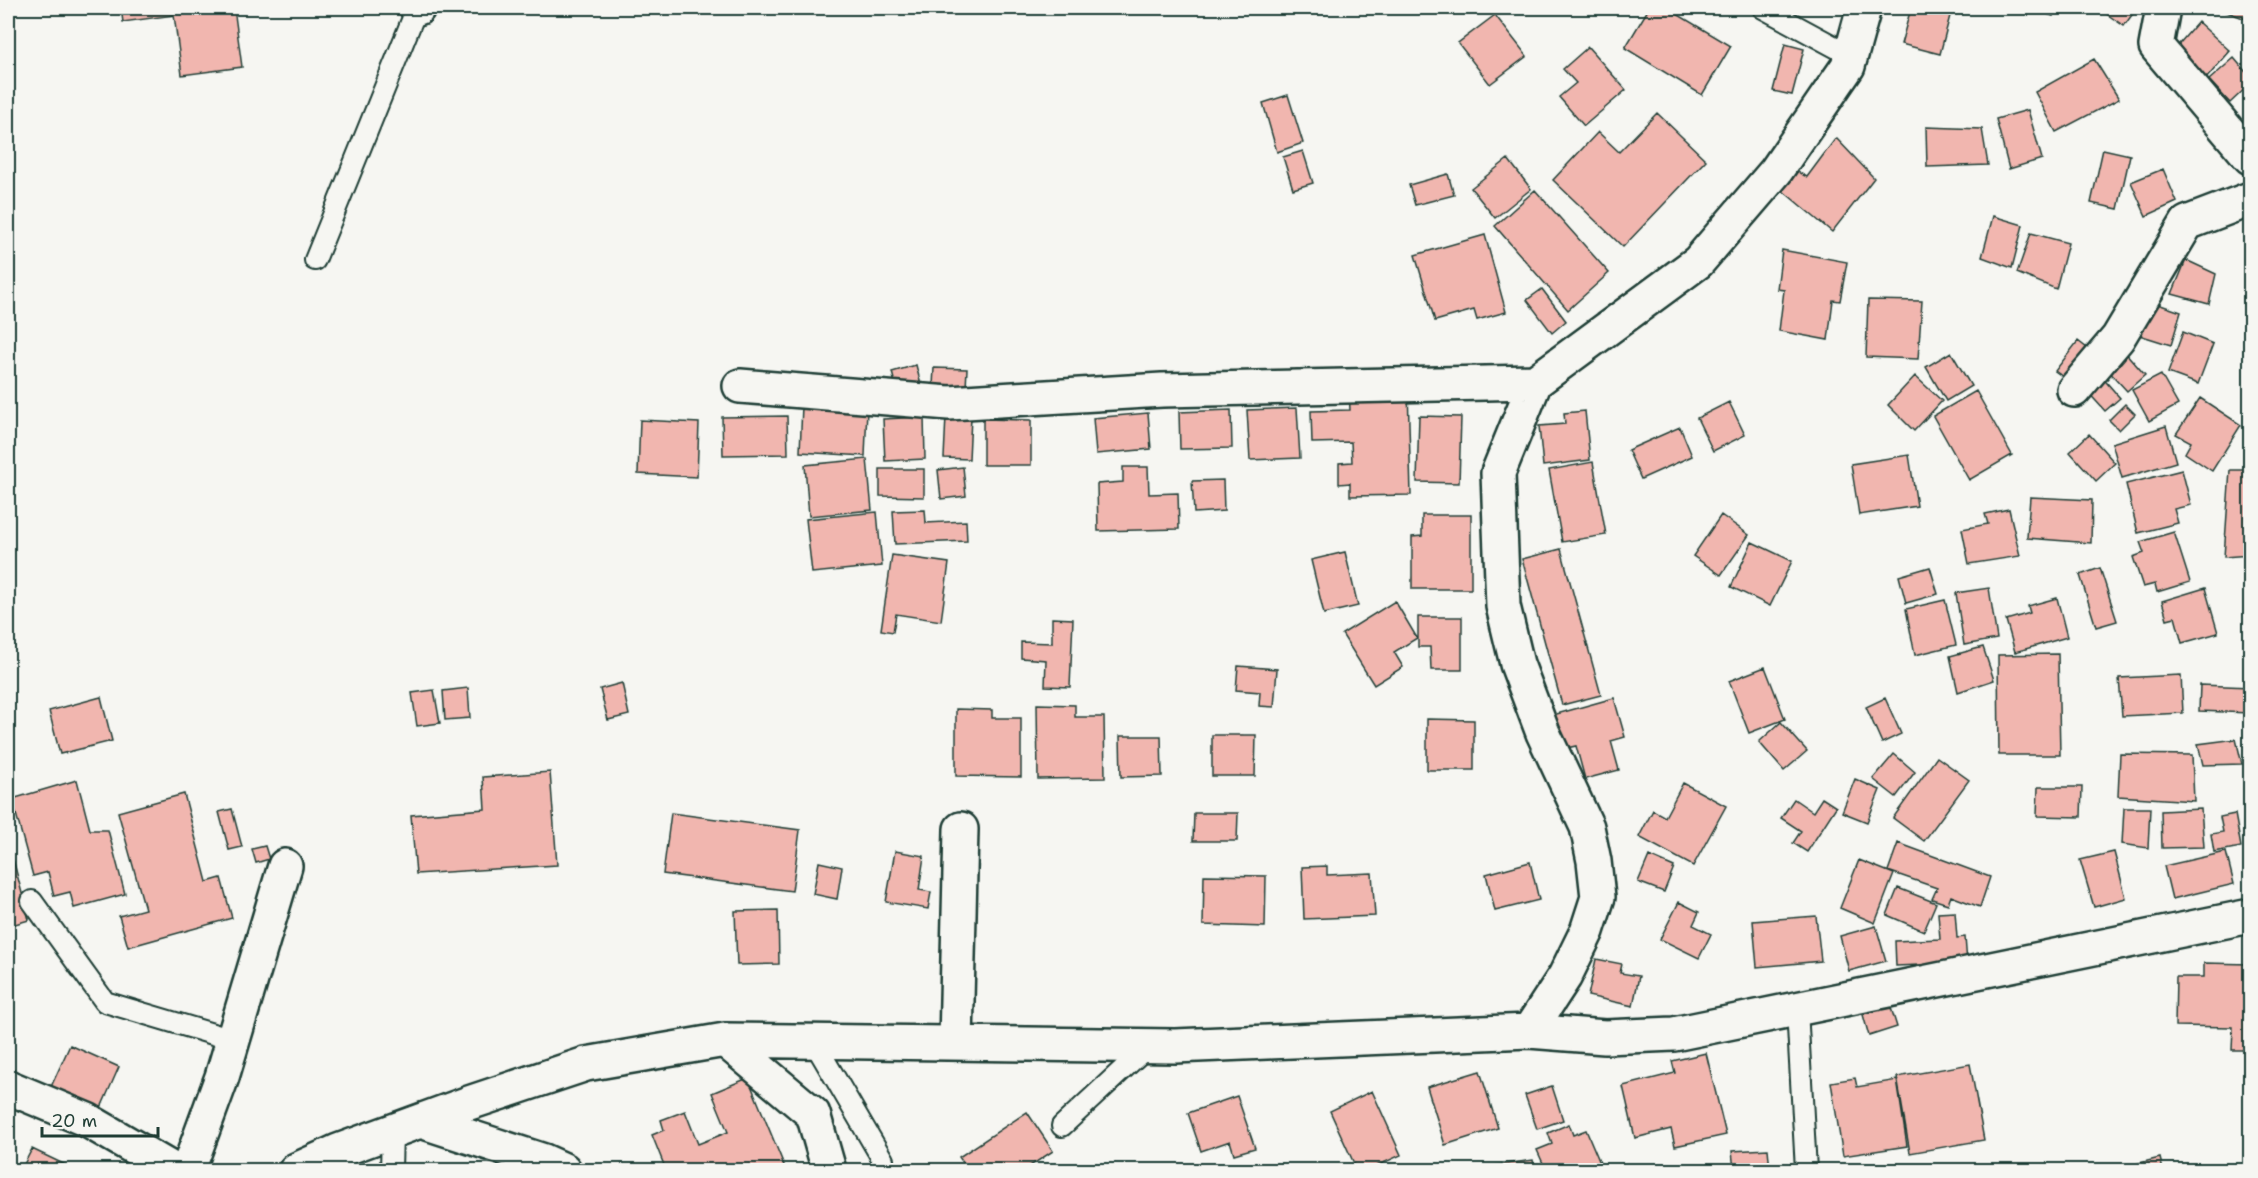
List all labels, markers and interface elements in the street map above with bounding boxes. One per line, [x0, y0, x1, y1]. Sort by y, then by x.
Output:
scale bar [42, 1100, 158, 1138]
text: 20 m [51, 1109, 97, 1133]

